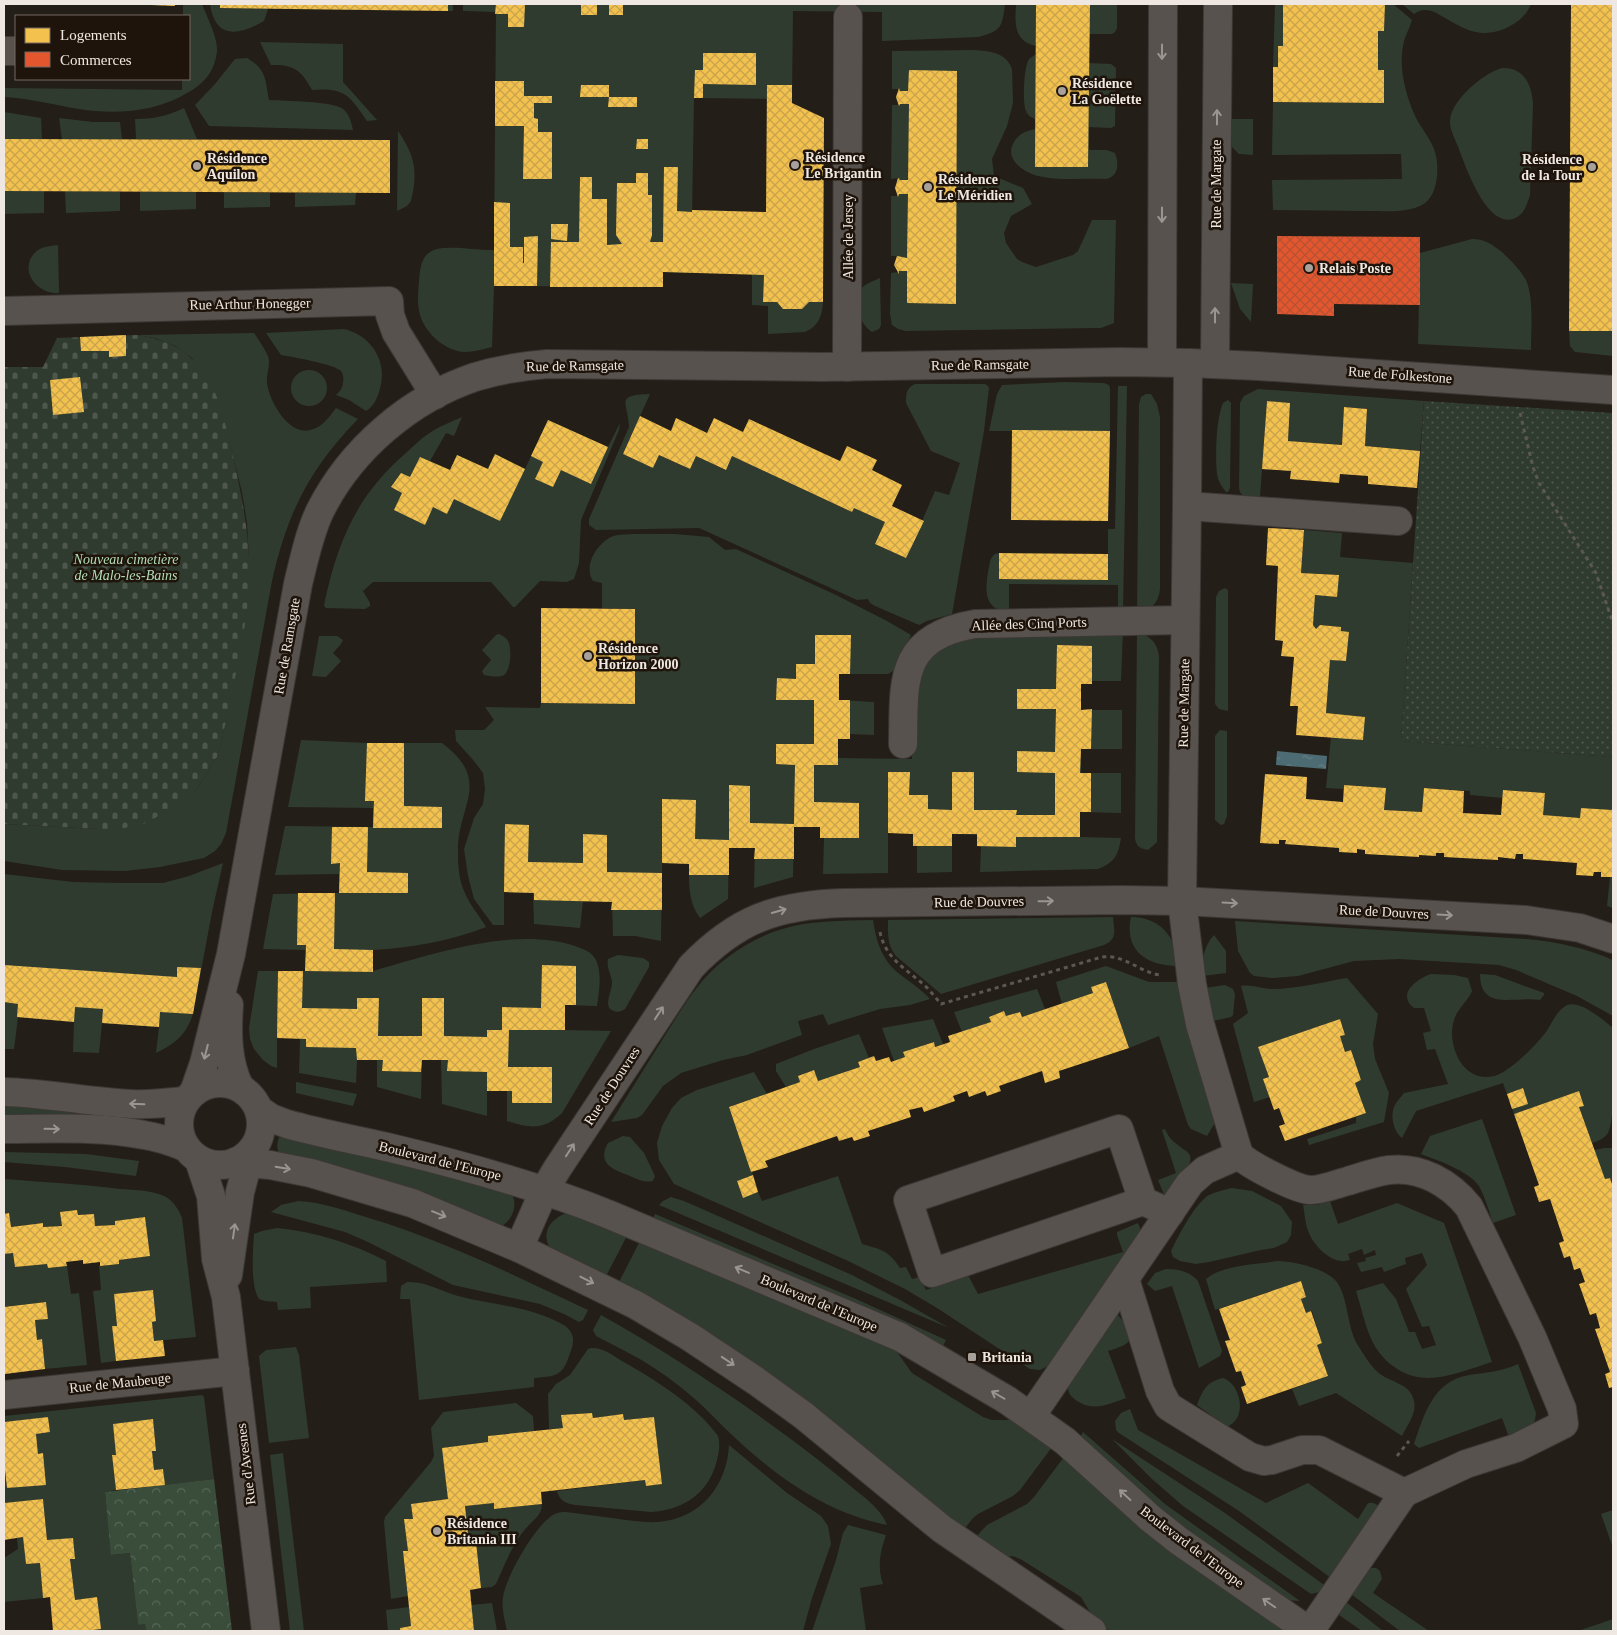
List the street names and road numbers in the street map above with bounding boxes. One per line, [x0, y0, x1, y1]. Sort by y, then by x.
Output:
street label: Rue de Margate [1209, 139, 1224, 229]
street label: Allée de Jersey [841, 194, 856, 280]
street label: Rue Arthur Honegger [189, 295, 311, 313]
street label: Rue de Ramsgate [931, 357, 1029, 373]
street label: Rue de Ramsgate [526, 358, 624, 374]
street label: Rue de Folkestone [1347, 364, 1453, 386]
street label: Rue de Ramsgate [271, 596, 303, 696]
street label: Allée des Cinq Ports [971, 614, 1087, 634]
street label: Rue de Margate [1176, 658, 1192, 748]
street label: Rue de Douvres [934, 894, 1024, 910]
street label: Rue de Douvres [1339, 902, 1429, 922]
street label: Rue de Douvres [581, 1044, 643, 1128]
street label: Boulevard de l'Europe [377, 1139, 503, 1183]
street label: Boulevard de l'Europe [758, 1272, 880, 1334]
street label: Rue de Maubeuge [69, 1370, 171, 1396]
street label: Rue d'Avesnes [234, 1422, 258, 1506]
street label: Boulevard de l'Europe [1137, 1503, 1247, 1591]

